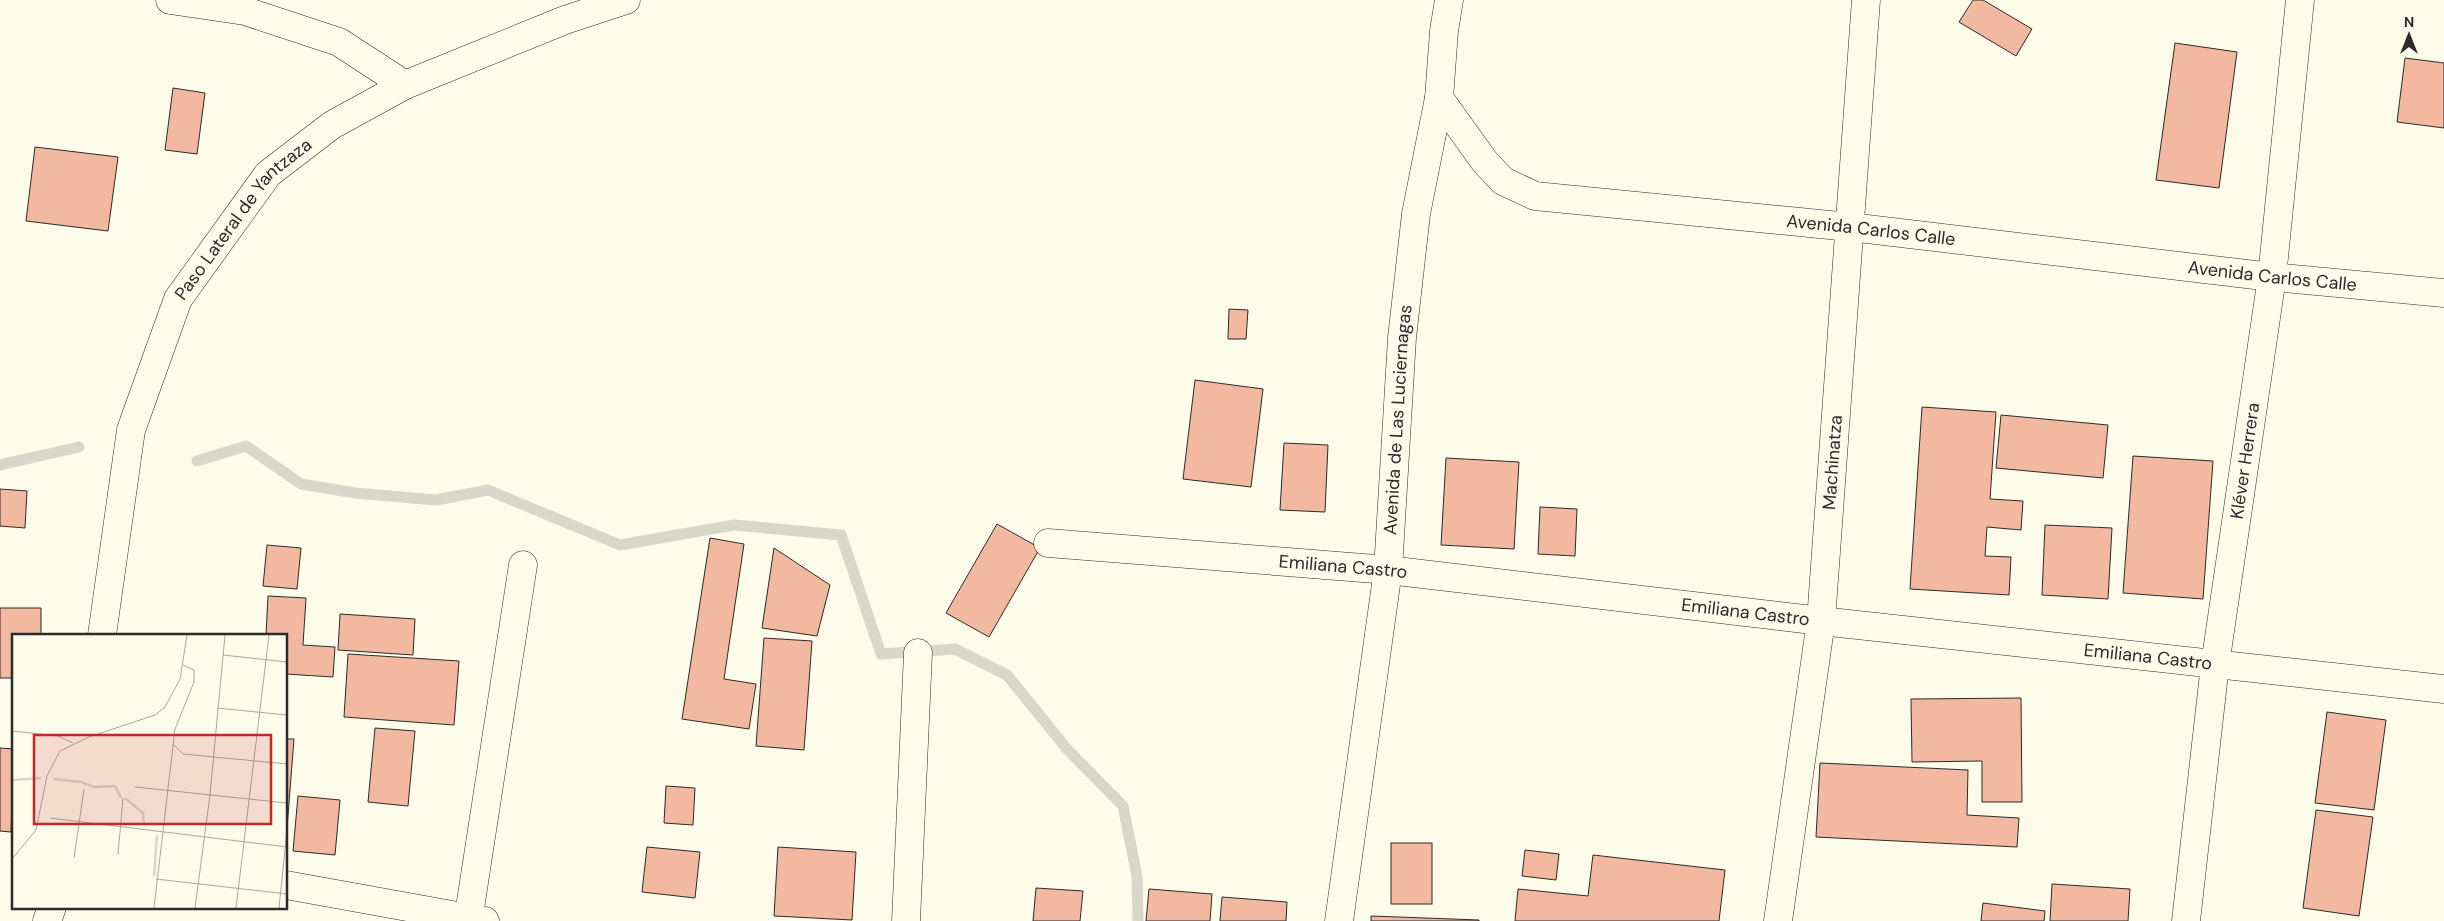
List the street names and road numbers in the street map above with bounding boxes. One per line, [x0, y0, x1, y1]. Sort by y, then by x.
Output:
street label: Paso Lateral de Yantzaza [169, 133, 317, 305]
street label: Avenida Carlos Calle [1785, 209, 1957, 251]
street label: Avenida Carlos Calle [2186, 255, 2358, 297]
street label: Avenida de Las Luciernagas [1378, 303, 1418, 536]
street label: Kléver Herrera [2225, 401, 2265, 521]
street label: Machinatza [1817, 414, 1848, 511]
street label: Emiliana Castro [1278, 549, 1409, 584]
street label: Emiliana Castro [1680, 593, 1811, 632]
street label: Emiliana Castro [2083, 638, 2213, 676]

